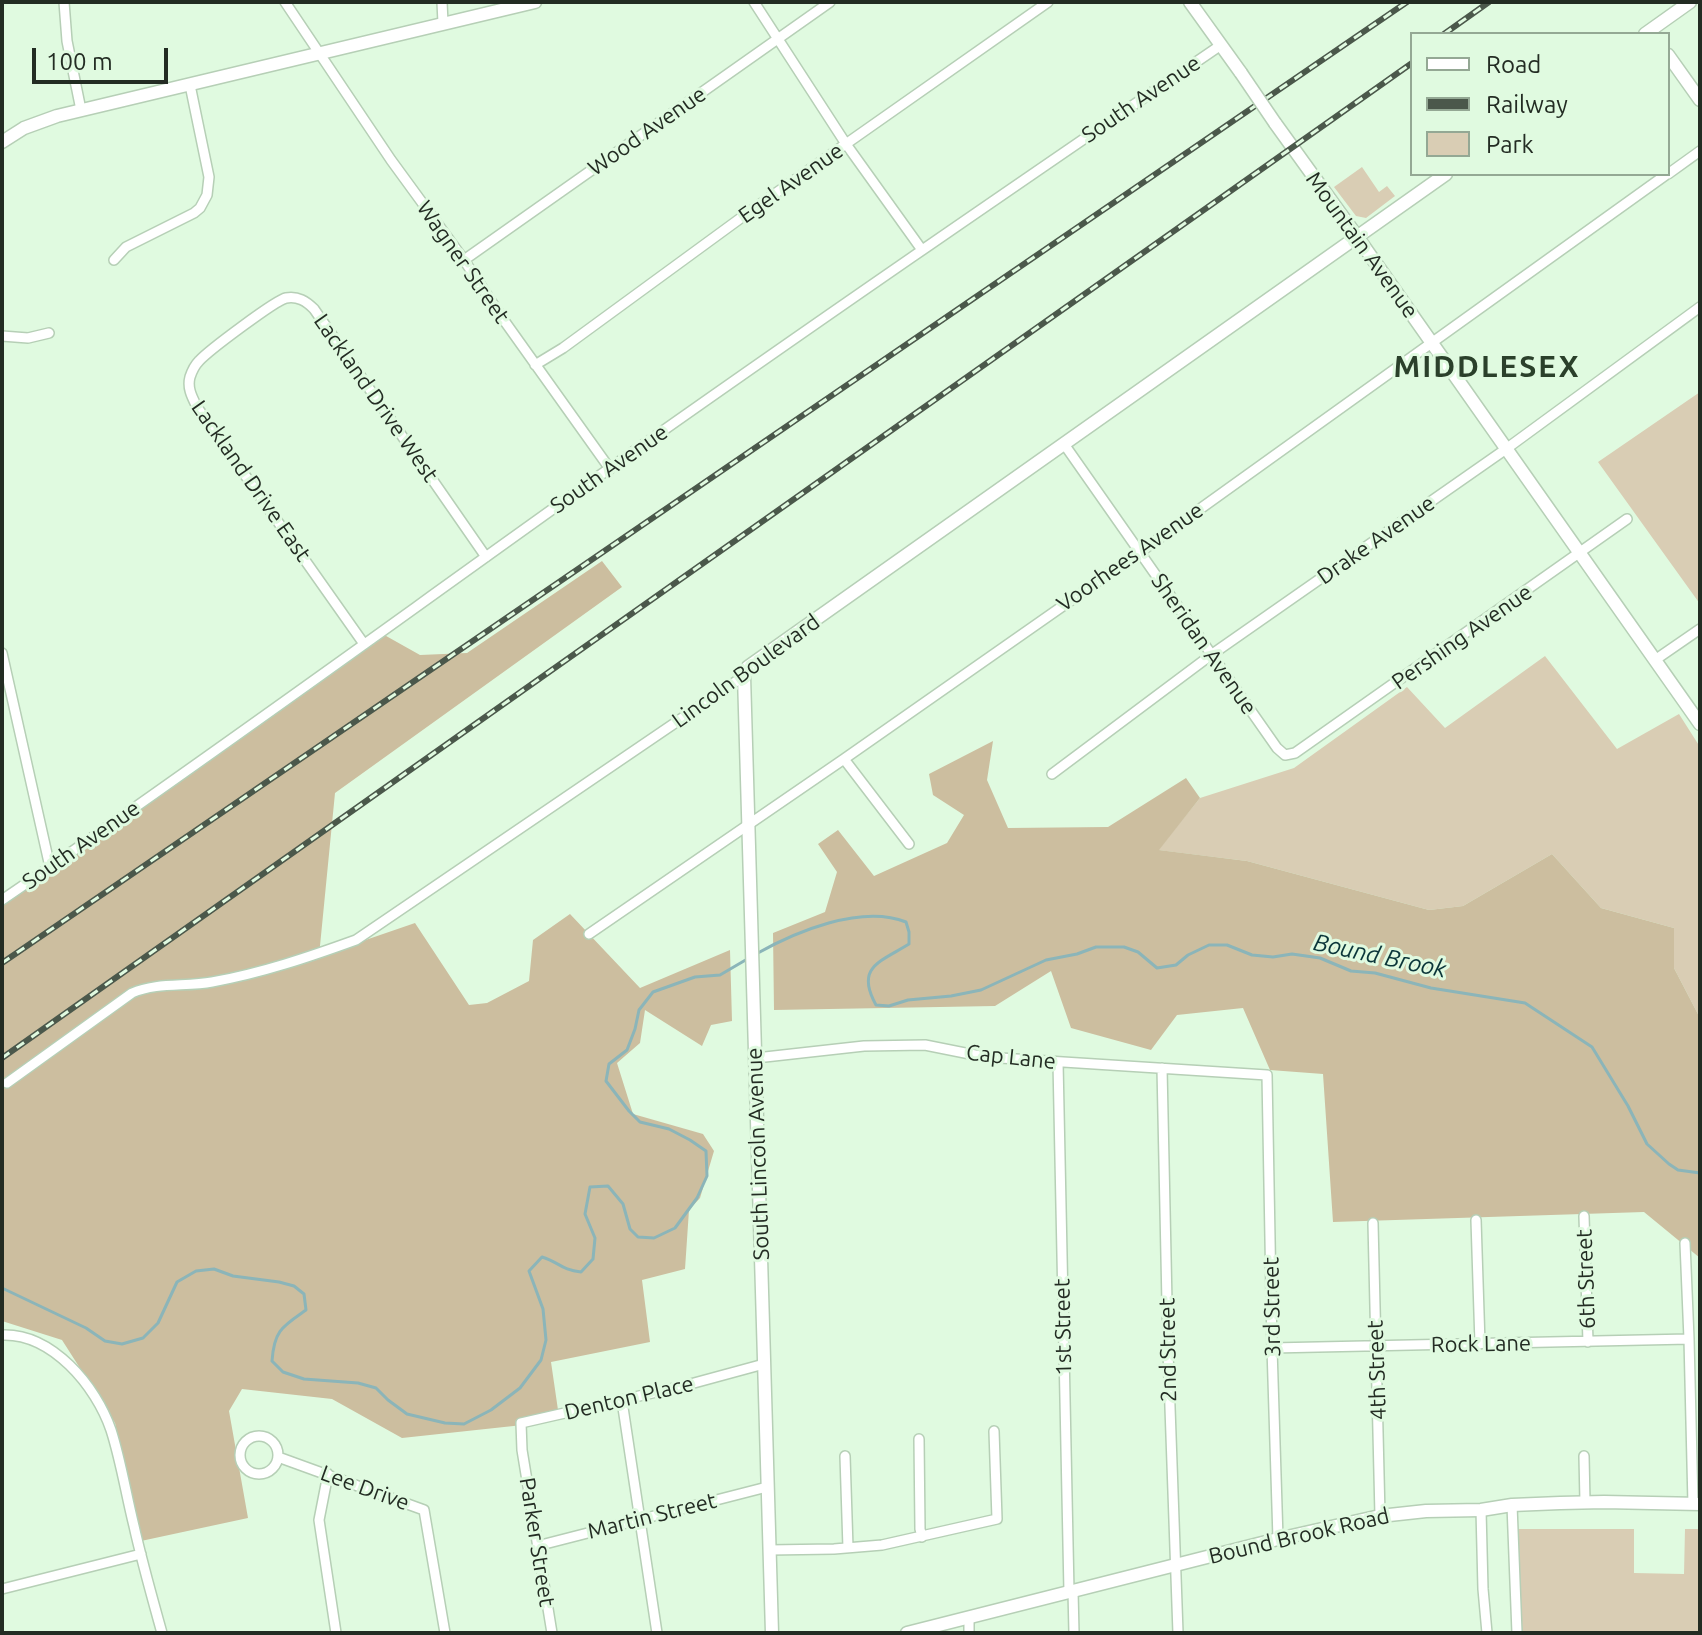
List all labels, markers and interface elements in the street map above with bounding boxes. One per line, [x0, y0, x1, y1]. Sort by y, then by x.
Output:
scale bar [36, 32, 172, 82]
legend [1410, 32, 1670, 176]
text: 100 m [46, 48, 113, 75]
street label: South Avenue [1077, 50, 1205, 148]
text: Road [1486, 51, 1541, 78]
street label: Wood Avenue [583, 81, 711, 181]
text: Railway [1486, 91, 1568, 118]
text: Park [1486, 131, 1534, 158]
street label: Egel Avenue [734, 137, 848, 229]
street label: Mountain Avenue [1300, 167, 1424, 323]
street label: Wagner Street [411, 196, 515, 328]
street label: Lackland Drive West [308, 309, 444, 487]
district label: MIDDLESEX [1394, 349, 1580, 385]
street label: Lackland Drive East [186, 395, 316, 567]
street label: South Avenue [545, 419, 673, 519]
street label: Drake Avenue [1312, 490, 1440, 590]
street label: Voorhees Avenue [1052, 497, 1208, 617]
street label: Sheridan Avenue [1146, 569, 1262, 719]
street label: Pershing Avenue [1387, 579, 1537, 695]
street label: Lincoln Boulevard [667, 609, 825, 733]
street label: South Avenue [17, 795, 145, 895]
water label: Bound Brook [1311, 928, 1449, 984]
street label: Cap Lane [965, 1039, 1057, 1075]
street label: South Lincoln Avenue [741, 1047, 775, 1261]
street label: 6th Street [1571, 1229, 1601, 1329]
street label: 3rd Street [1258, 1257, 1286, 1357]
street label: 1st Street [1049, 1278, 1077, 1376]
street label: 2nd Street [1154, 1298, 1182, 1402]
street label: 4th Street [1362, 1320, 1392, 1420]
street label: Rock Lane [1431, 1330, 1531, 1358]
street label: Denton Place [562, 1370, 696, 1426]
street label: Lee Drive [317, 1460, 413, 1516]
street label: Parker Street [514, 1476, 560, 1608]
street label: Martin Street [585, 1487, 719, 1545]
street label: Bound Brook Road [1206, 1502, 1392, 1570]

